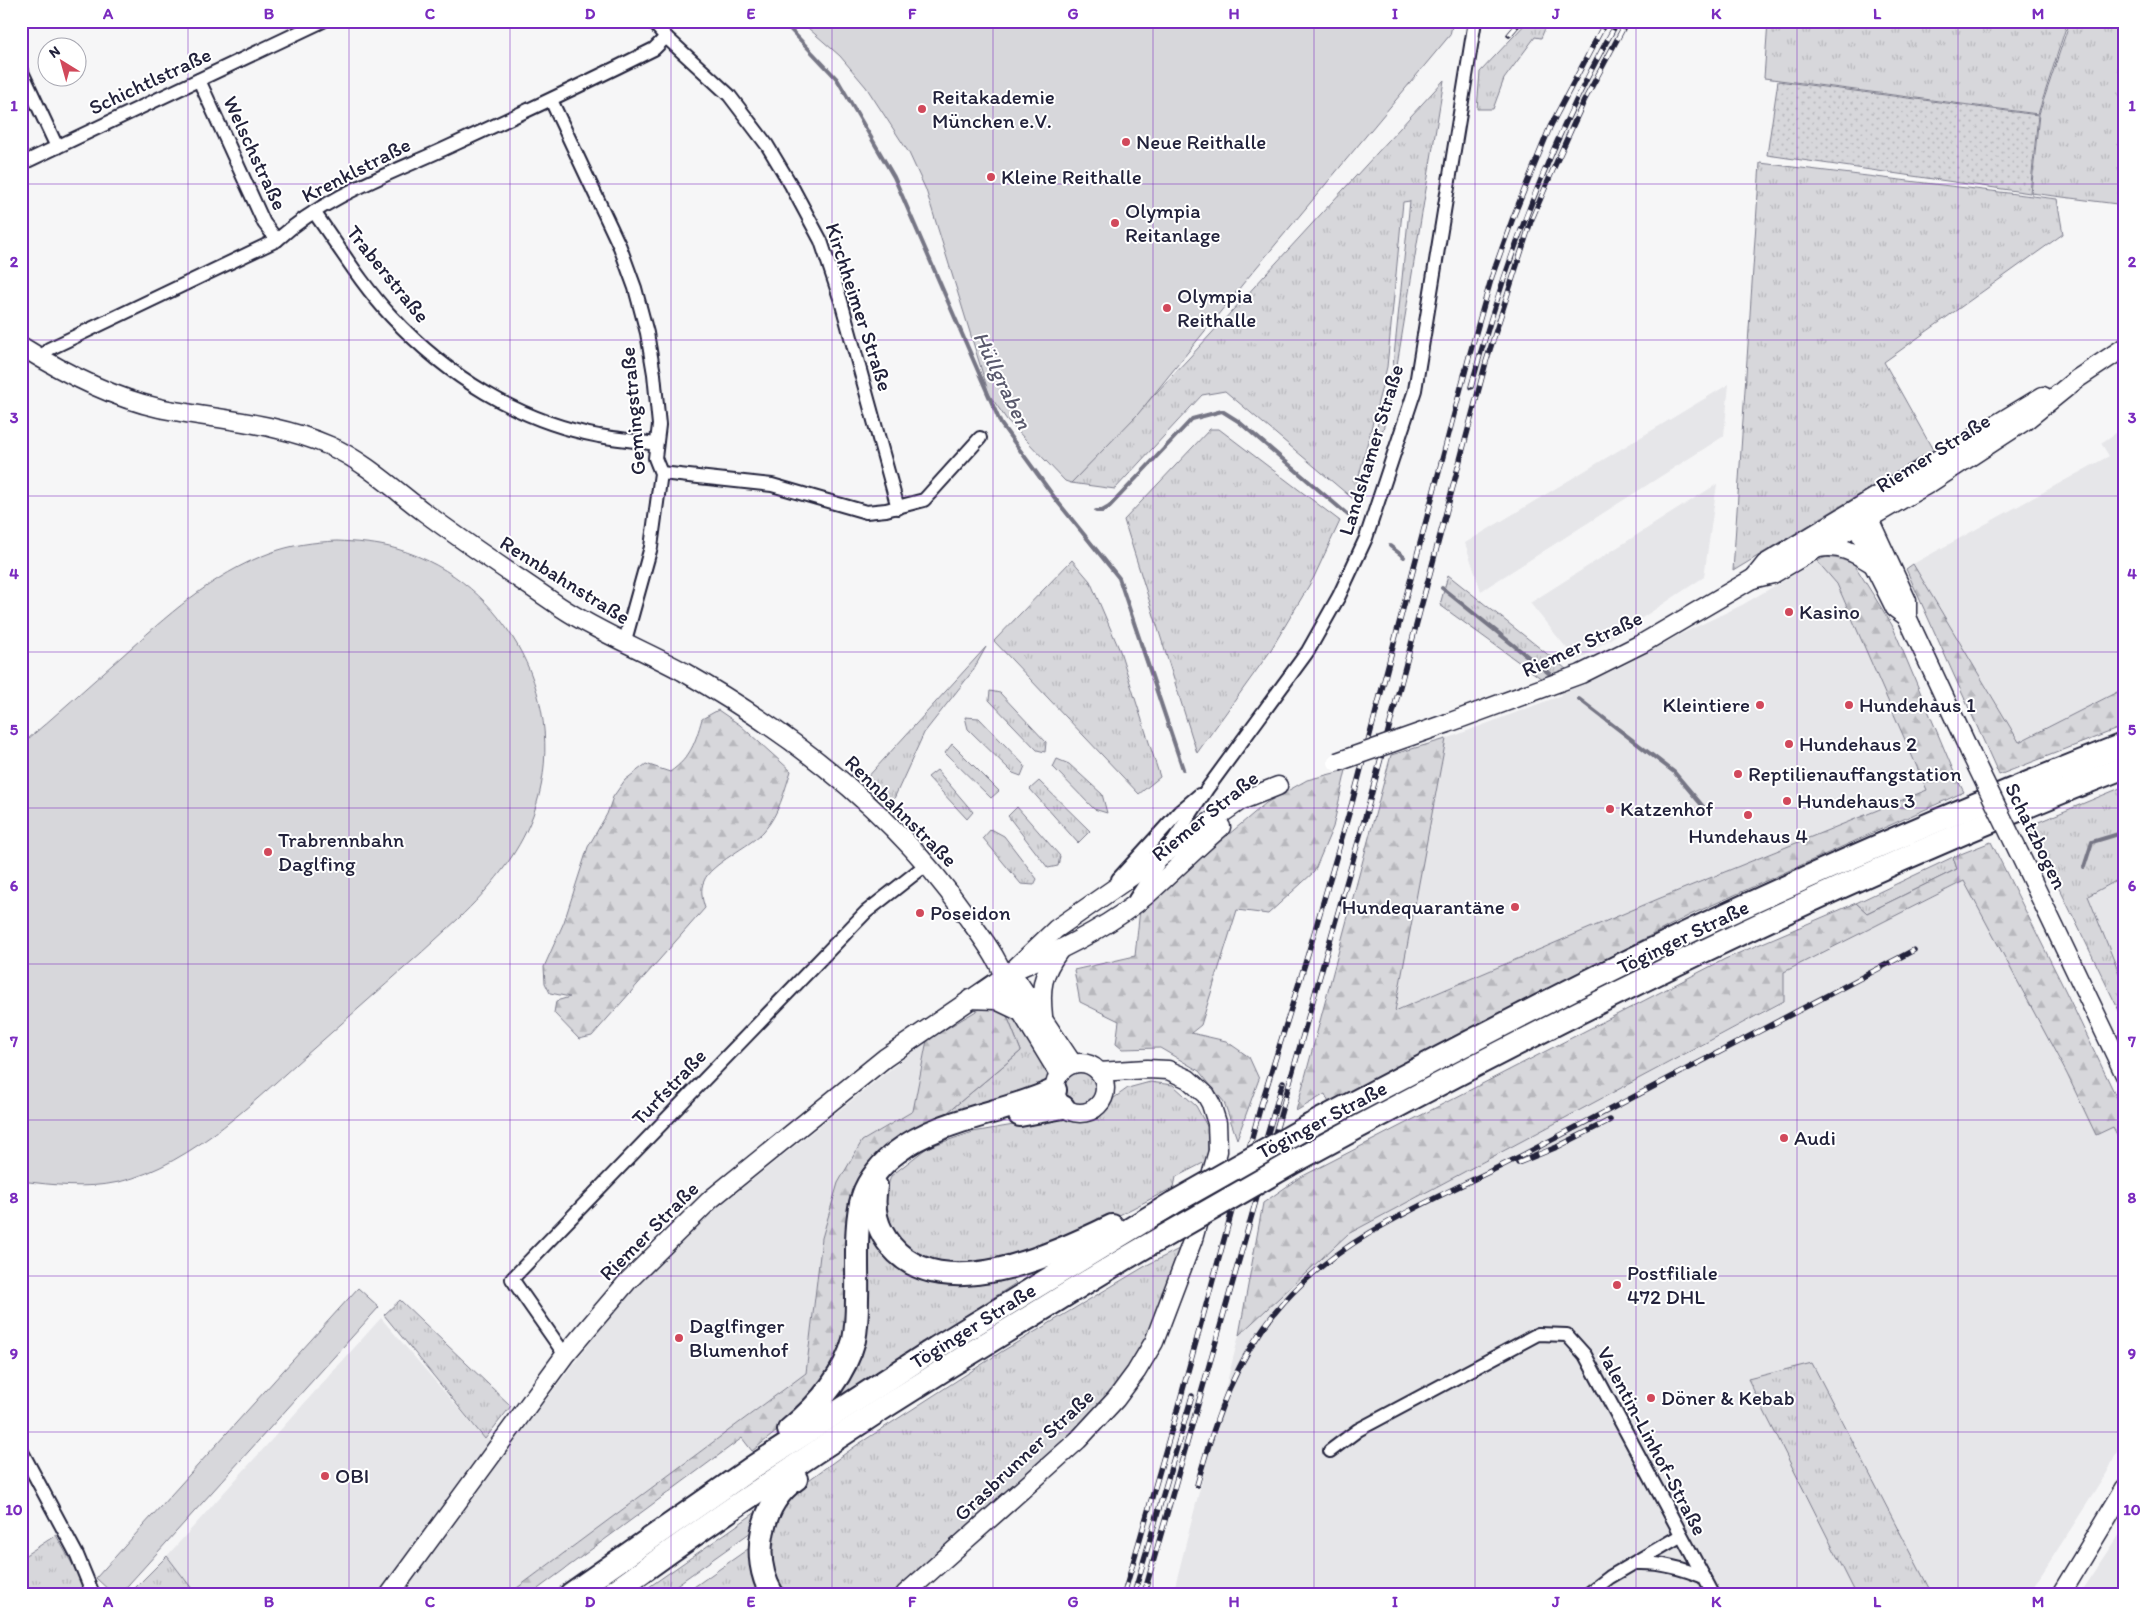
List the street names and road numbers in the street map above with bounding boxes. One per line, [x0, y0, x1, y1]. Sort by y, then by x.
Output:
street label: Schichtlstraße [85, 41, 215, 120]
street label: Welschstraße [218, 92, 293, 214]
street label: Krenklstraße [297, 131, 414, 208]
street label: Traberstraße [342, 220, 435, 327]
street label: Kirchheimer Straße [820, 220, 898, 394]
street label: Gemingstraße [614, 346, 651, 476]
street label: Landshamer Straße [1333, 361, 1408, 538]
street label: Riemer Straße [1871, 407, 1995, 498]
street label: Rennbahnstraße [496, 530, 635, 630]
street label: Riemer Straße [1517, 605, 1646, 682]
street label: Rennbahnstraße [840, 749, 963, 872]
street label: Riemer Straße [1146, 765, 1263, 866]
street label: Schatzbogen [2000, 778, 2073, 893]
street label: Töginger Straße [1613, 894, 1753, 979]
street label: Turfstraße [626, 1043, 711, 1130]
street label: Töginger Straße [1253, 1075, 1391, 1164]
street label: Riemer Straße [594, 1176, 704, 1286]
street label: Töginger Straße [905, 1277, 1040, 1374]
street label: Valentin-Linhof-Straße [1592, 1342, 1713, 1539]
street label: Grasbrunner Straße [949, 1383, 1099, 1526]

